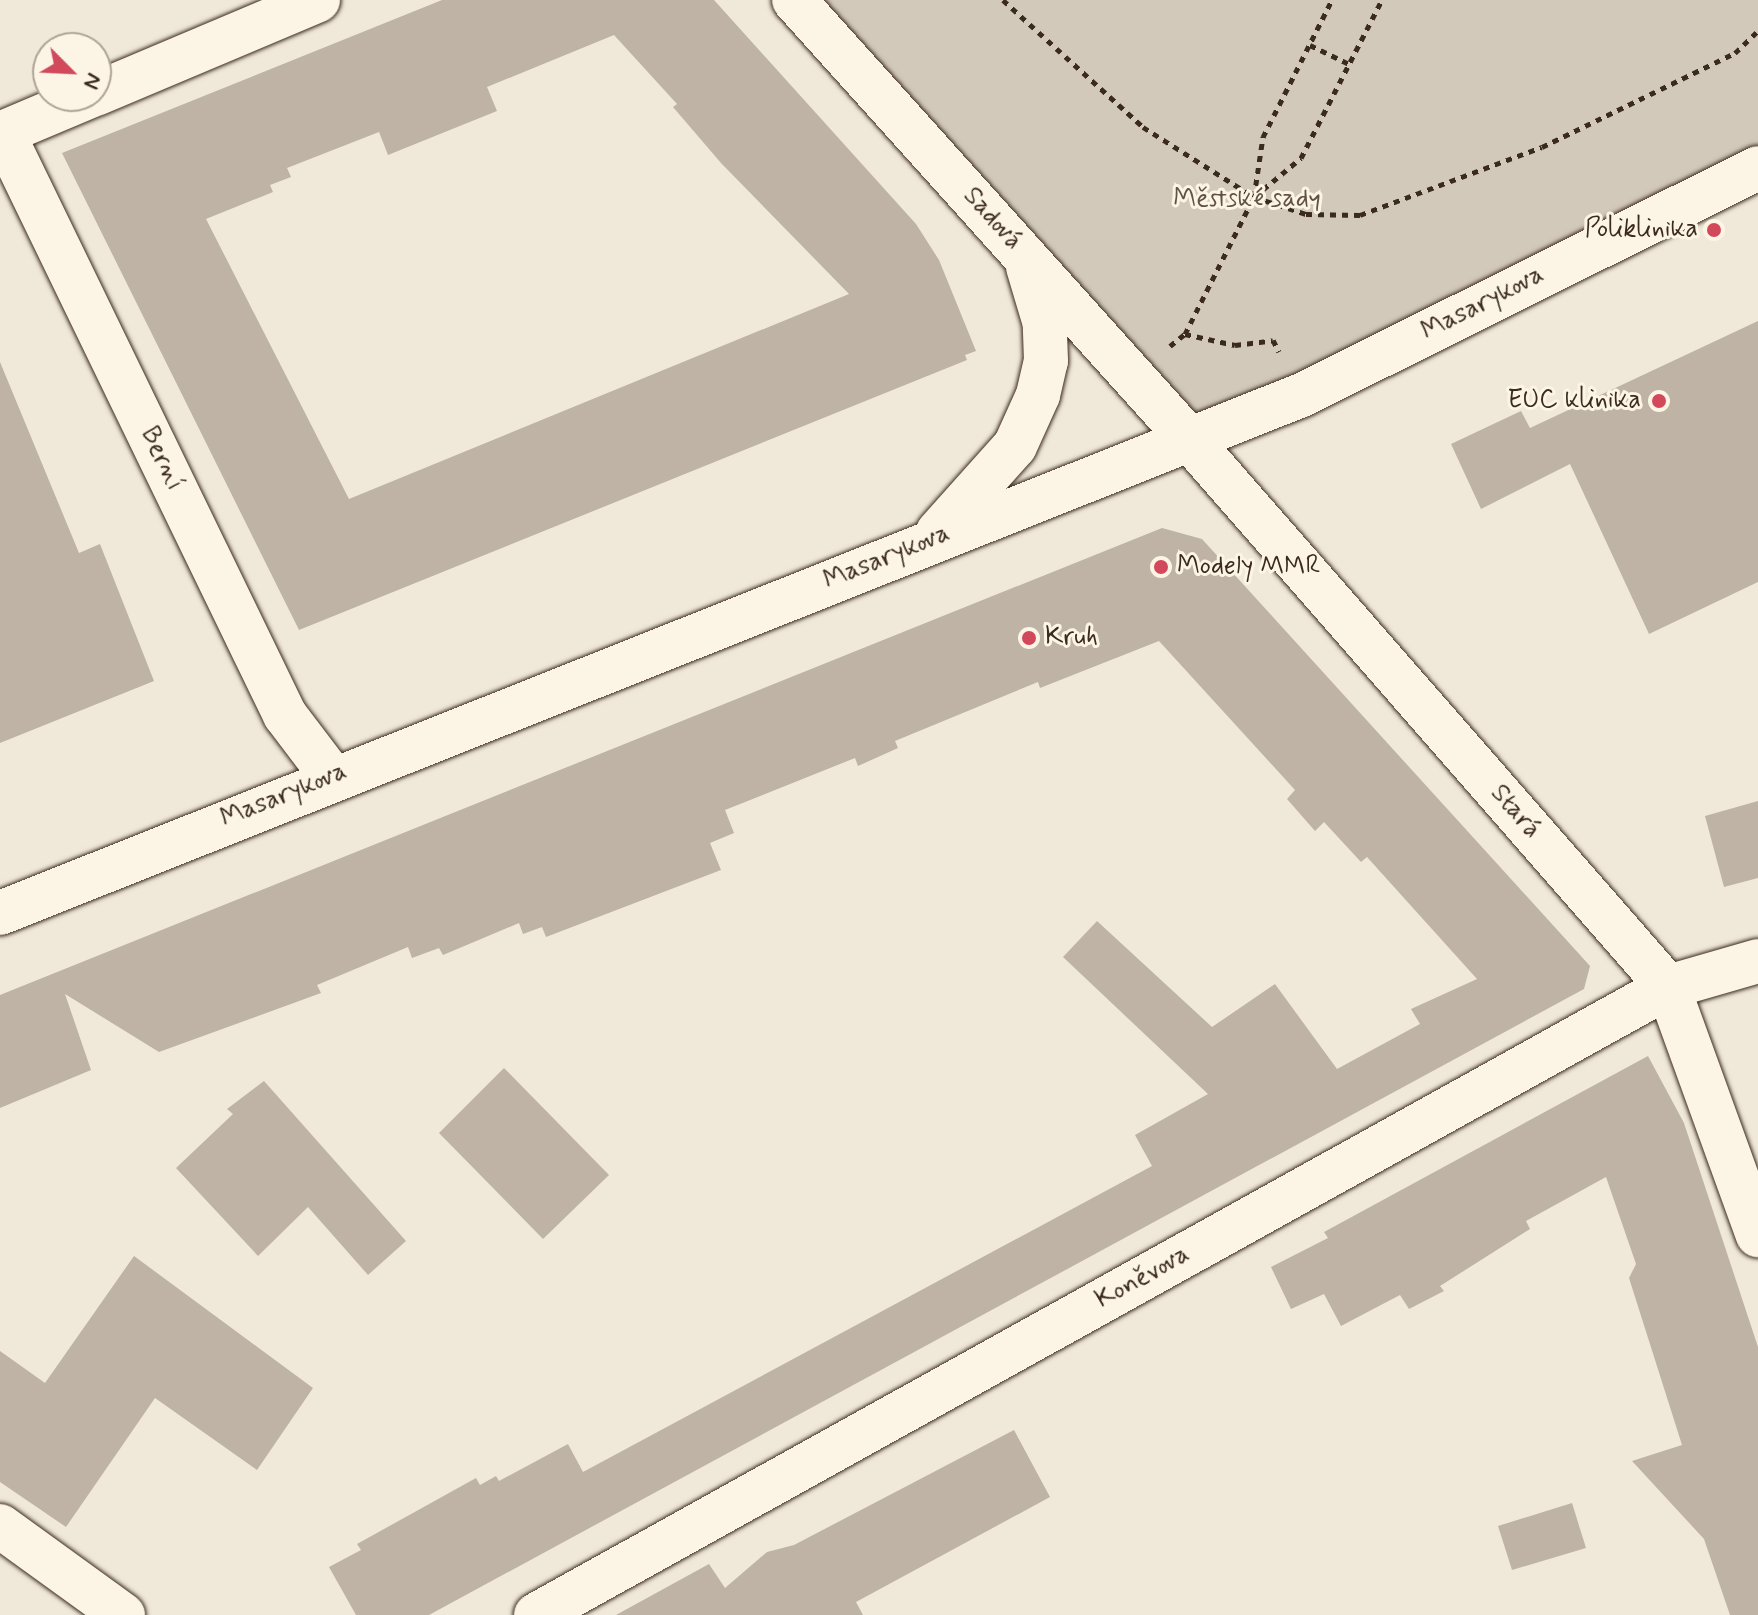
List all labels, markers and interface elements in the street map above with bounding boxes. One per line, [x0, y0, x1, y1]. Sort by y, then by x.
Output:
north arrow [32, 32, 112, 112]
text: N [76, 69, 108, 93]
street label: Sadová [956, 181, 1028, 257]
park label: Městské sady [1173, 184, 1321, 216]
place label: Poliklinika [1585, 214, 1698, 246]
marker: Poliklinika [1705, 221, 1723, 239]
street label: Masarykova [1417, 260, 1549, 348]
place label: EUC klinika [1509, 385, 1641, 417]
marker: EUC klinika [1648, 390, 1670, 412]
street label: Berní [132, 422, 190, 496]
street label: Masarykova [819, 519, 955, 597]
place label: Modely MMR [1177, 551, 1325, 583]
marker: Modely MMR [1152, 558, 1170, 576]
place label: Kruh [1045, 622, 1098, 654]
marker: Kruh [1020, 629, 1038, 647]
street label: Masarykova [216, 757, 352, 835]
street label: Stará [1483, 779, 1547, 845]
street label: Koněvova [1091, 1239, 1195, 1317]

